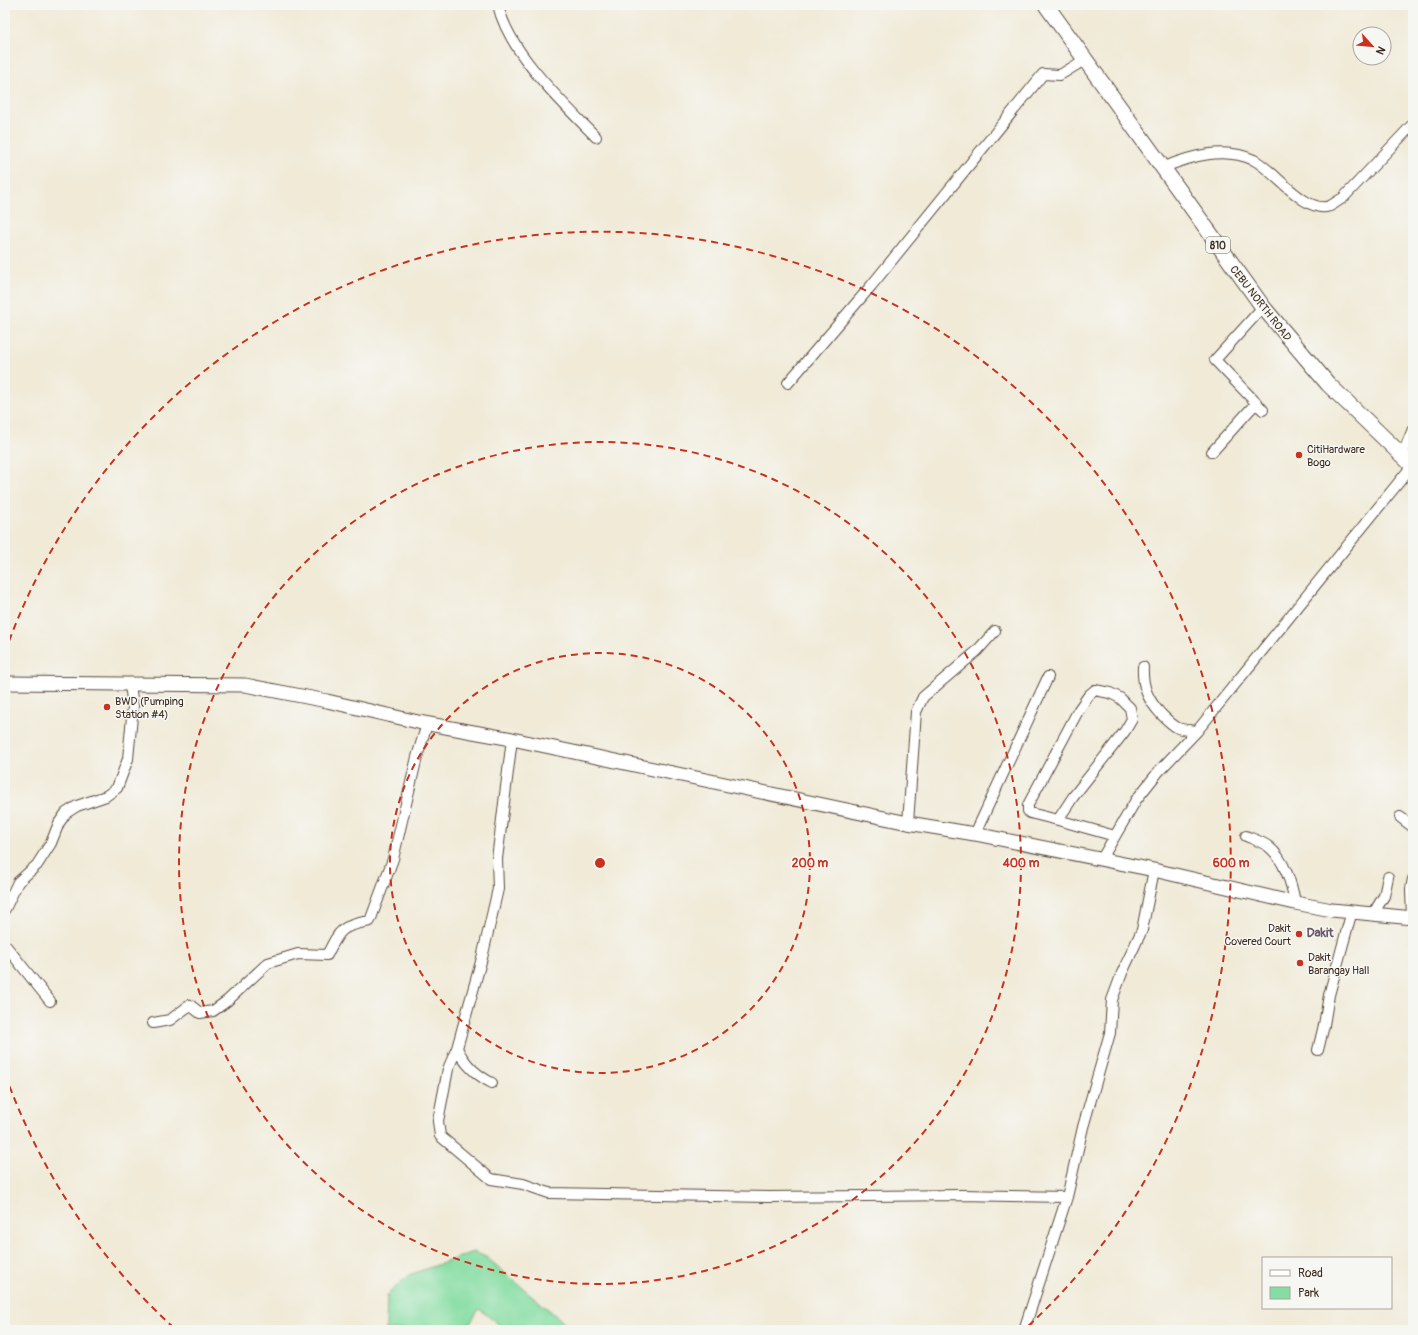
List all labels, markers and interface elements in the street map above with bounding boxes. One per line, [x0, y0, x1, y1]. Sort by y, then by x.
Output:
north arrow [1352, 26, 1392, 66]
text: N [1373, 44, 1388, 57]
road number: 810 [1206, 237, 1230, 253]
street label: CEBU NORTH ROAD [1227, 263, 1294, 344]
place label: CitiHardware Bogo [1307, 443, 1366, 469]
marker: CitiHardware Bogo [1294, 450, 1304, 460]
place label: BWD (Pumping Station #4) [115, 695, 184, 721]
marker: BWD (Pumping Station #4) [102, 702, 112, 712]
centre of rings [593, 856, 607, 870]
text: 200 m [792, 856, 829, 871]
text: 400 m [1002, 856, 1040, 871]
text: 600 m [1213, 856, 1250, 871]
place label: Dakit Covered Court [1224, 922, 1292, 948]
district label: Dakit [1306, 925, 1334, 941]
marker: Dakit Covered Court [1294, 929, 1304, 939]
place label: Dakit Barangay Hall [1308, 951, 1369, 977]
marker: Dakit Barangay Hall [1295, 958, 1305, 968]
legend [1262, 1257, 1392, 1309]
text: Road [1298, 1266, 1323, 1281]
text: Park [1298, 1286, 1319, 1301]

